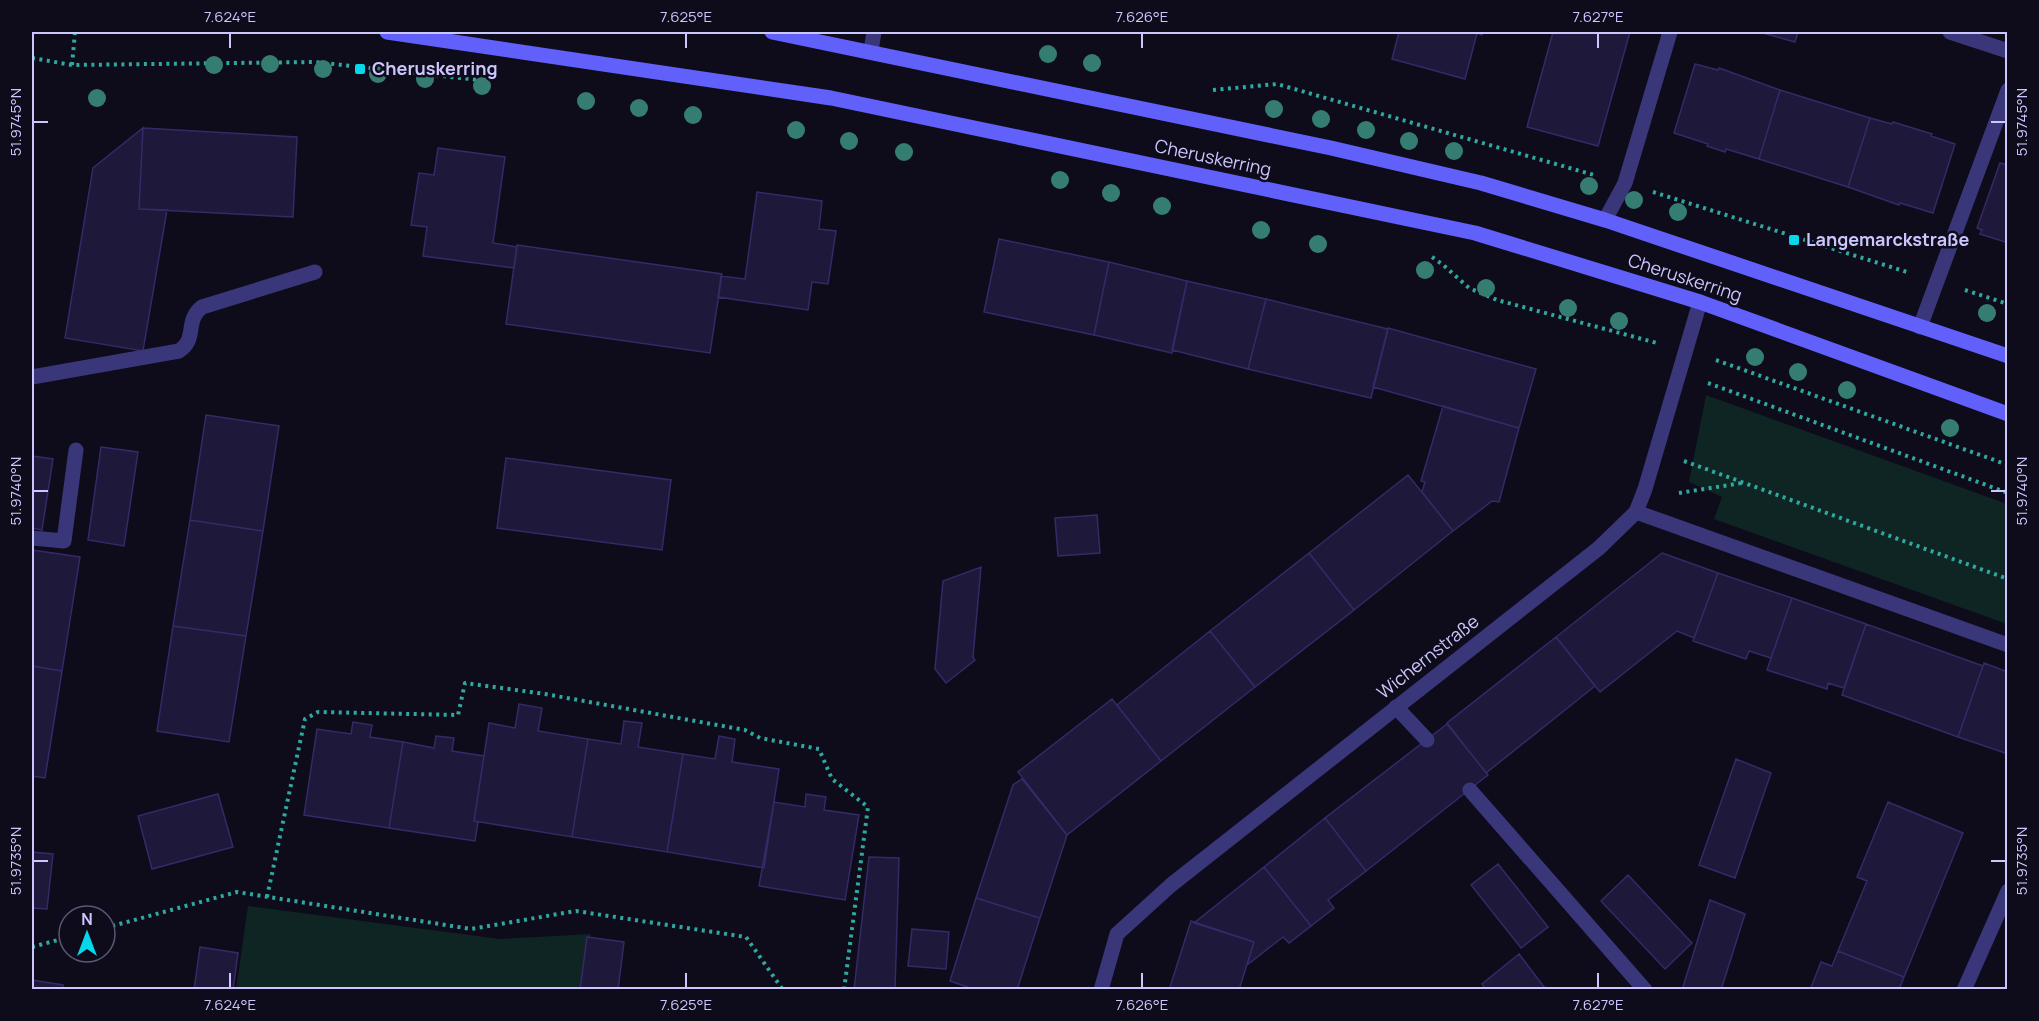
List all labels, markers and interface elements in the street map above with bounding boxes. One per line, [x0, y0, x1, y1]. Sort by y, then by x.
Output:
text: 7.624°E [204, 6, 256, 27]
text: 7.625°E [660, 6, 712, 27]
text: 7.626°E [1116, 6, 1168, 27]
text: 7.627°E [1572, 6, 1624, 27]
place label: Cheruskerring [372, 56, 498, 80]
marker: Cheruskerring [353, 62, 367, 76]
text: 51.9745°N [5, 88, 26, 156]
text: 51.9745°N [2011, 88, 2032, 156]
street label: Cheruskerring [1153, 133, 1274, 181]
place label: Langemarckstraße [1806, 227, 1970, 251]
marker: Langemarckstraße [1787, 233, 1801, 247]
street label: Cheruskerring [1625, 247, 1745, 307]
text: 51.9740°N [5, 457, 26, 525]
text: 51.9740°N [2011, 457, 2032, 525]
street label: Wichernstraße [1371, 609, 1483, 704]
text: 51.9735°N [5, 827, 26, 895]
text: 51.9735°N [2011, 827, 2032, 895]
north arrow [57, 904, 117, 964]
text: N [81, 908, 93, 930]
text: 7.624°E [204, 994, 256, 1015]
text: 7.625°E [660, 994, 712, 1015]
text: 7.626°E [1116, 994, 1168, 1015]
text: 7.627°E [1572, 994, 1624, 1015]

